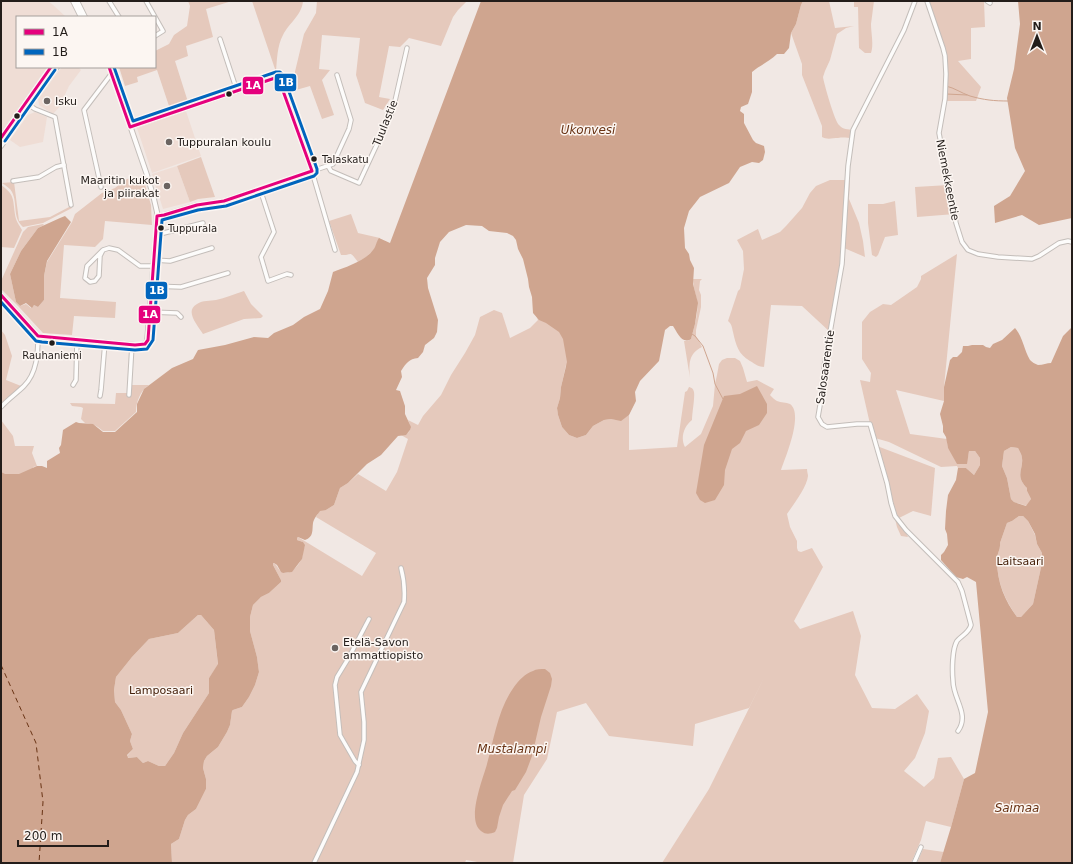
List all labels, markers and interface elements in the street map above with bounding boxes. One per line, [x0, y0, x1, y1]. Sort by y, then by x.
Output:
legend [16, 16, 156, 68]
north arrow [1017, 16, 1057, 56]
text: N [1032, 20, 1042, 33]
text: 1A [52, 25, 69, 39]
text: 1B [52, 45, 68, 59]
line badge: 1B [274, 73, 297, 92]
line badge: 1A [242, 76, 264, 95]
text: 1B [278, 76, 294, 89]
text: 1A [245, 79, 262, 92]
unlabelled marker [224, 89, 234, 99]
place label: Isku [55, 95, 77, 108]
marker: Isku [42, 96, 52, 106]
street label: Tuulastie [370, 98, 401, 149]
unlabelled marker [12, 111, 22, 121]
water label: Ukonvesi [561, 123, 616, 137]
place label: Tuppuralan koulu [176, 136, 271, 149]
marker: Tuppuralan koulu [164, 137, 174, 147]
street label: Niemekkeentie [933, 138, 962, 222]
marker: Talaskatu [309, 154, 319, 164]
place label: Talaskatu [321, 154, 369, 165]
place label: Maaritin kukot ja piirakat [81, 174, 160, 200]
marker: Maaritin kukot ja piirakat [162, 181, 172, 191]
marker: Tuppurala [156, 223, 166, 233]
place label: Tuppurala [167, 223, 217, 234]
line badge: 1B [145, 281, 168, 300]
text: 1B [149, 284, 165, 297]
line badge: 1A [138, 305, 161, 324]
text: 1A [142, 308, 159, 321]
street label: Salosaarentie [814, 329, 837, 405]
marker: Rauhaniemi [47, 338, 57, 348]
place label: Rauhaniemi [22, 350, 82, 361]
park label: Laitsaari [996, 555, 1044, 568]
place label: Etelä-Savon ammattiopisto [343, 636, 423, 662]
marker: Etelä-Savon ammattiopisto [330, 643, 340, 653]
park label: Lamposaari [129, 684, 193, 697]
water label: Mustalampi [477, 742, 547, 756]
water label: Saimaa [995, 801, 1039, 815]
scale bar [18, 822, 108, 848]
text: 200 m [24, 829, 62, 843]

